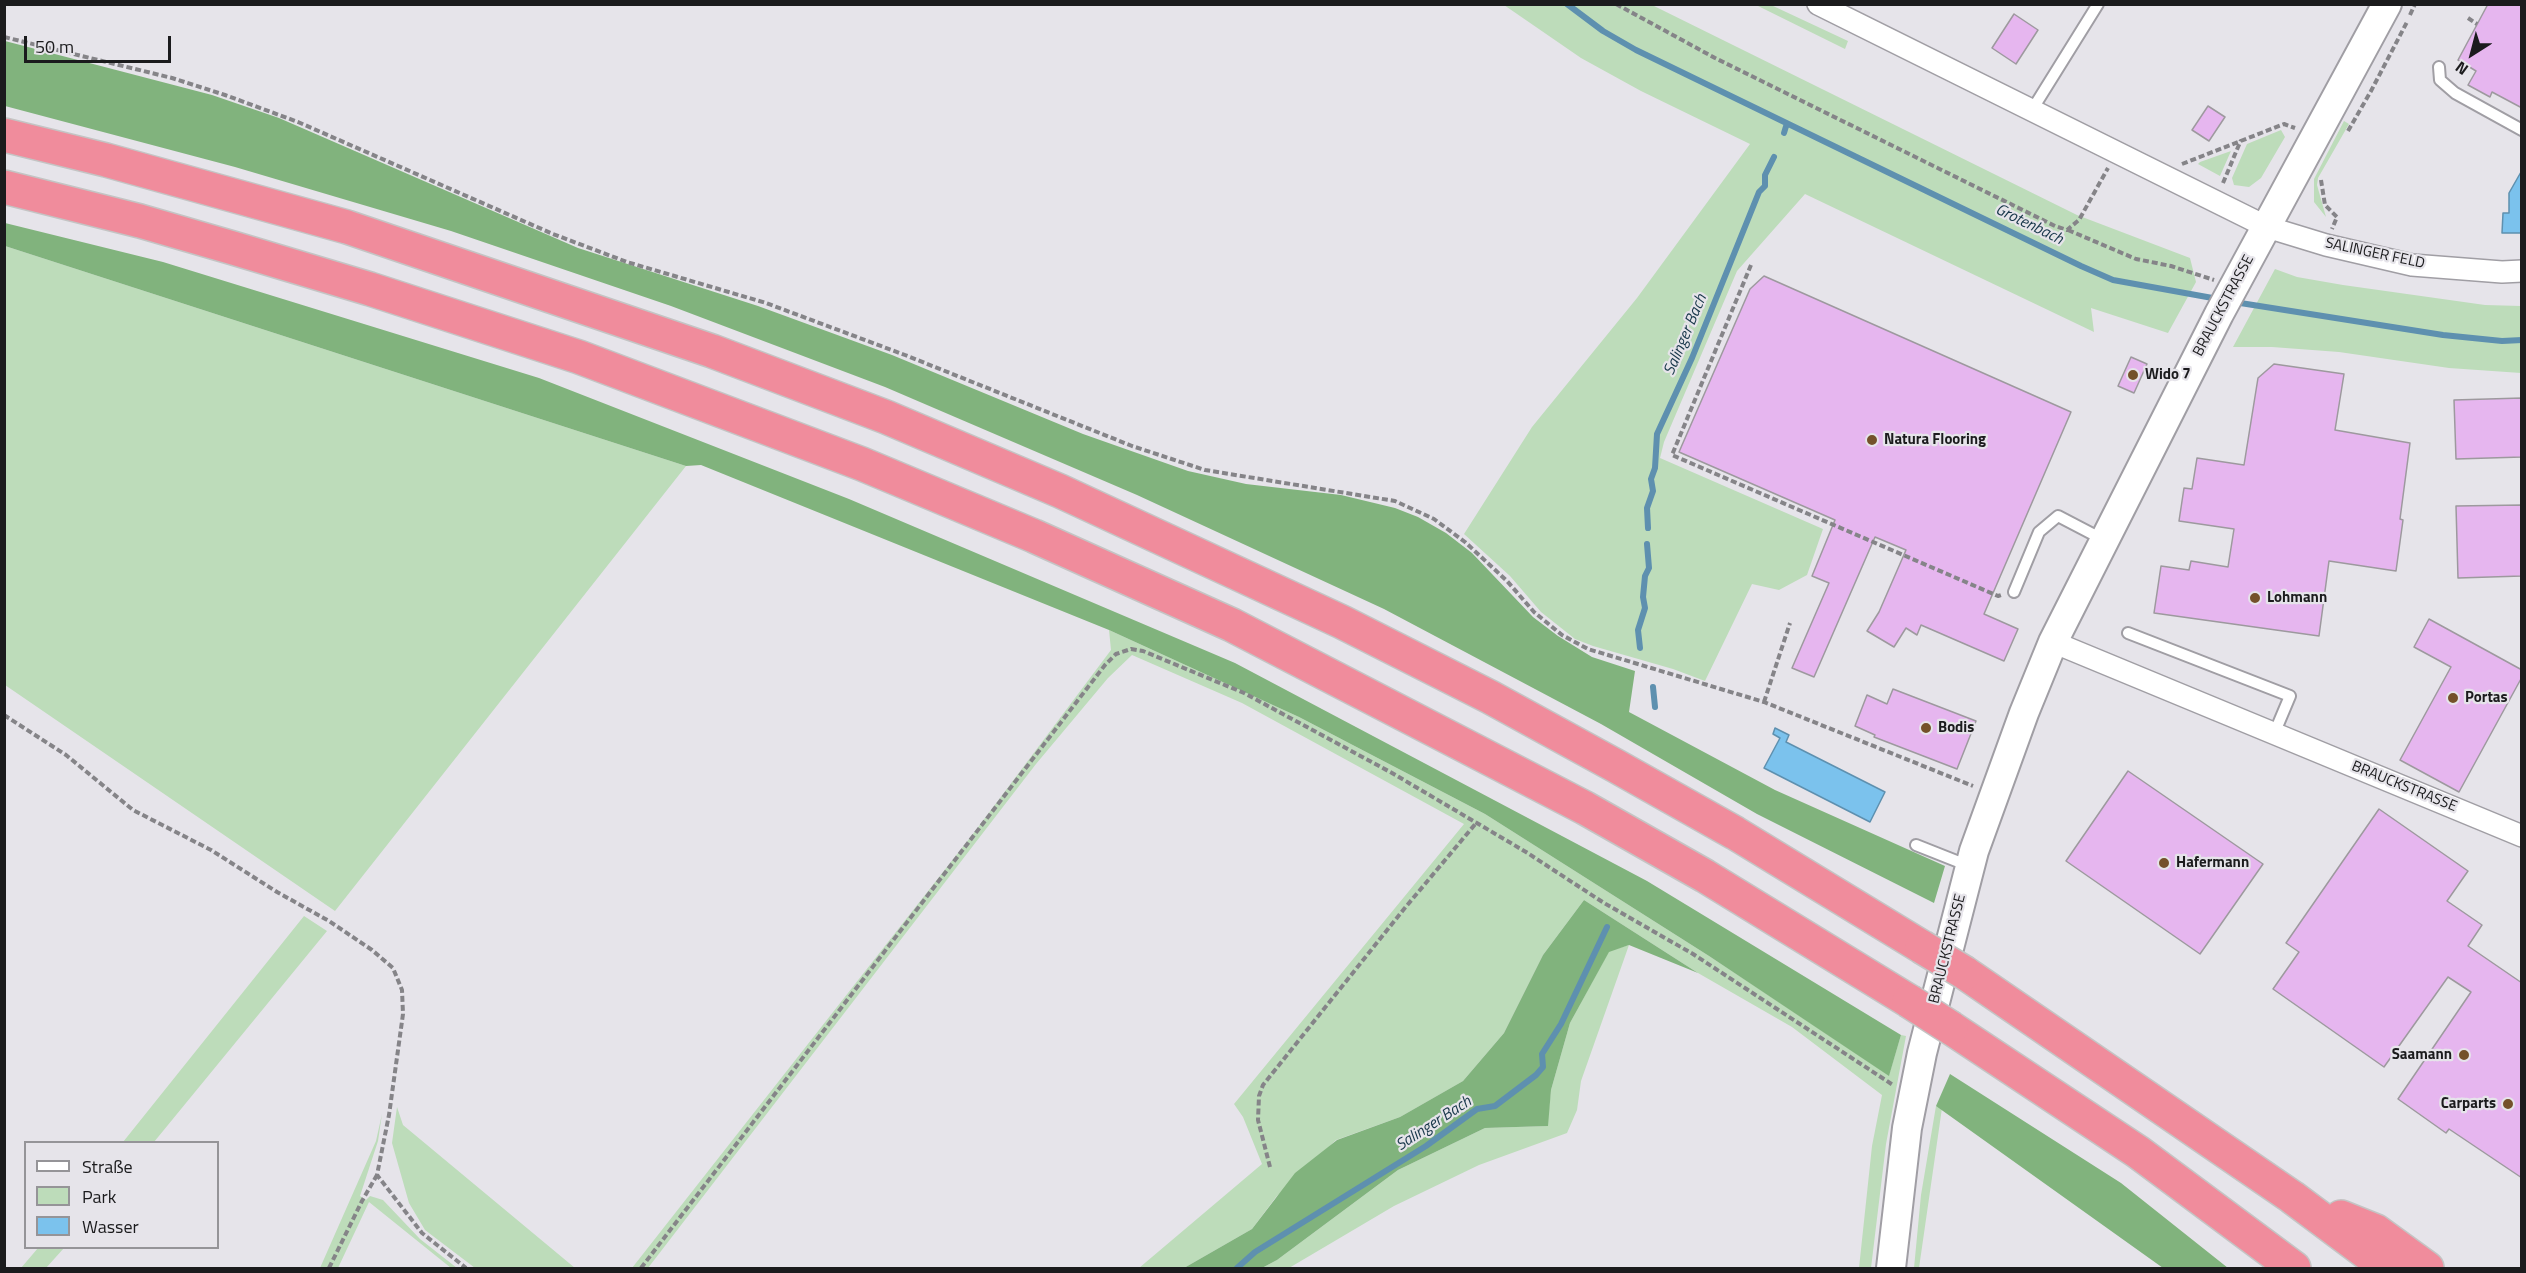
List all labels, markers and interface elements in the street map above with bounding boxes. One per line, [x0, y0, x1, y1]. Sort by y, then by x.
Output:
scale bar [27, 24, 174, 62]
north arrow [2442, 24, 2502, 84]
text: 50 m [35, 33, 74, 60]
text: N [2450, 56, 2473, 82]
water label: Grotenbach [1992, 200, 2066, 250]
street label: SALINGER FELD [2324, 235, 2426, 273]
street label: BRAUCKSTRASSE [2190, 252, 2258, 360]
water label: Salinger Bach [1660, 292, 1712, 378]
place label: Wido 7 [2145, 366, 2191, 384]
marker: Wido 7 [2126, 368, 2140, 382]
place label: Natura Flooring [1884, 431, 1986, 449]
marker: Natura Flooring [1865, 433, 1879, 447]
place label: Lohmann [2267, 589, 2327, 607]
marker: Lohmann [2248, 591, 2262, 605]
place label: Portas [2465, 689, 2508, 707]
marker: Portas [2446, 691, 2460, 705]
place label: Bodis [1938, 719, 1974, 737]
marker: Bodis [1919, 721, 1933, 735]
street label: BRAUCKSTRASSE [2349, 758, 2459, 816]
place label: Hafermann [2176, 854, 2249, 872]
marker: Hafermann [2157, 856, 2171, 870]
street label: BRAUCKSTRASSE [1926, 892, 1970, 1006]
place label: Saamann [2392, 1046, 2452, 1064]
marker: Saamann [2457, 1048, 2471, 1062]
water label: Salinger Bach [1393, 1093, 1475, 1155]
place label: Carparts [2441, 1095, 2496, 1113]
marker: Carparts [2501, 1097, 2515, 1111]
legend [24, 1141, 219, 1249]
text: Straße [82, 1153, 133, 1180]
text: Park [82, 1183, 116, 1210]
text: Wasser [82, 1213, 139, 1240]

